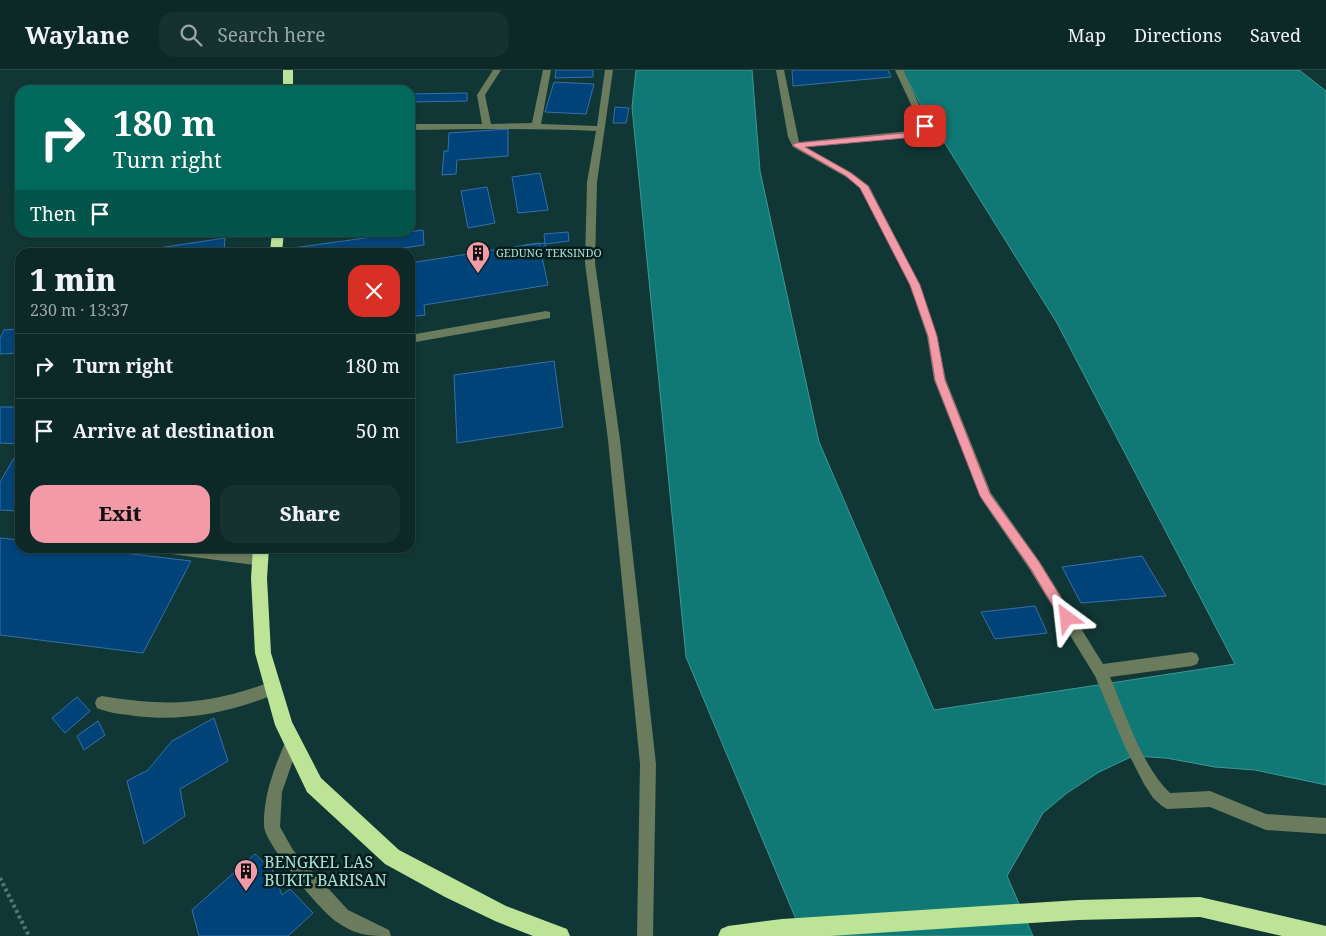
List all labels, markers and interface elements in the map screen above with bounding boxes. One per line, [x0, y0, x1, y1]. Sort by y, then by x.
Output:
search box [159, 12, 509, 57]
text: Waylane [25, 18, 129, 51]
icon: search [177, 21, 205, 49]
text: Search here [217, 22, 325, 48]
text: Map [1068, 23, 1106, 47]
text: Directions [1134, 23, 1222, 47]
text: Saved [1250, 23, 1301, 47]
text: 180 m [113, 99, 216, 146]
icon: right [30, 105, 95, 170]
pin [904, 105, 946, 147]
icon: arrive [911, 112, 939, 140]
text: Turn right [113, 144, 222, 174]
icon: arrive [86, 200, 114, 228]
text: Then [30, 201, 76, 227]
building icon: GEDUNG TEKSINDO [465, 240, 491, 274]
place label: GEDUNG TEKSINDO [496, 245, 602, 260]
text: 1 min [30, 259, 116, 300]
button: close [348, 265, 400, 317]
text: 230 m · 13:37 [30, 299, 129, 321]
icon: right [30, 352, 58, 380]
text: Turn right [73, 353, 173, 379]
text: 180 m [345, 353, 400, 379]
icon: arrive [30, 417, 58, 445]
text: Arrive at destination [73, 418, 275, 444]
text: 50 m [356, 418, 400, 444]
button: Exit [30, 485, 210, 543]
button: Share [220, 485, 400, 543]
position arrow [1040, 591, 1092, 643]
place label: BENGKEL LAS BUKIT BARISAN [264, 851, 387, 891]
building icon: BENGKEL LAS BUKIT BARISAN [233, 858, 259, 892]

